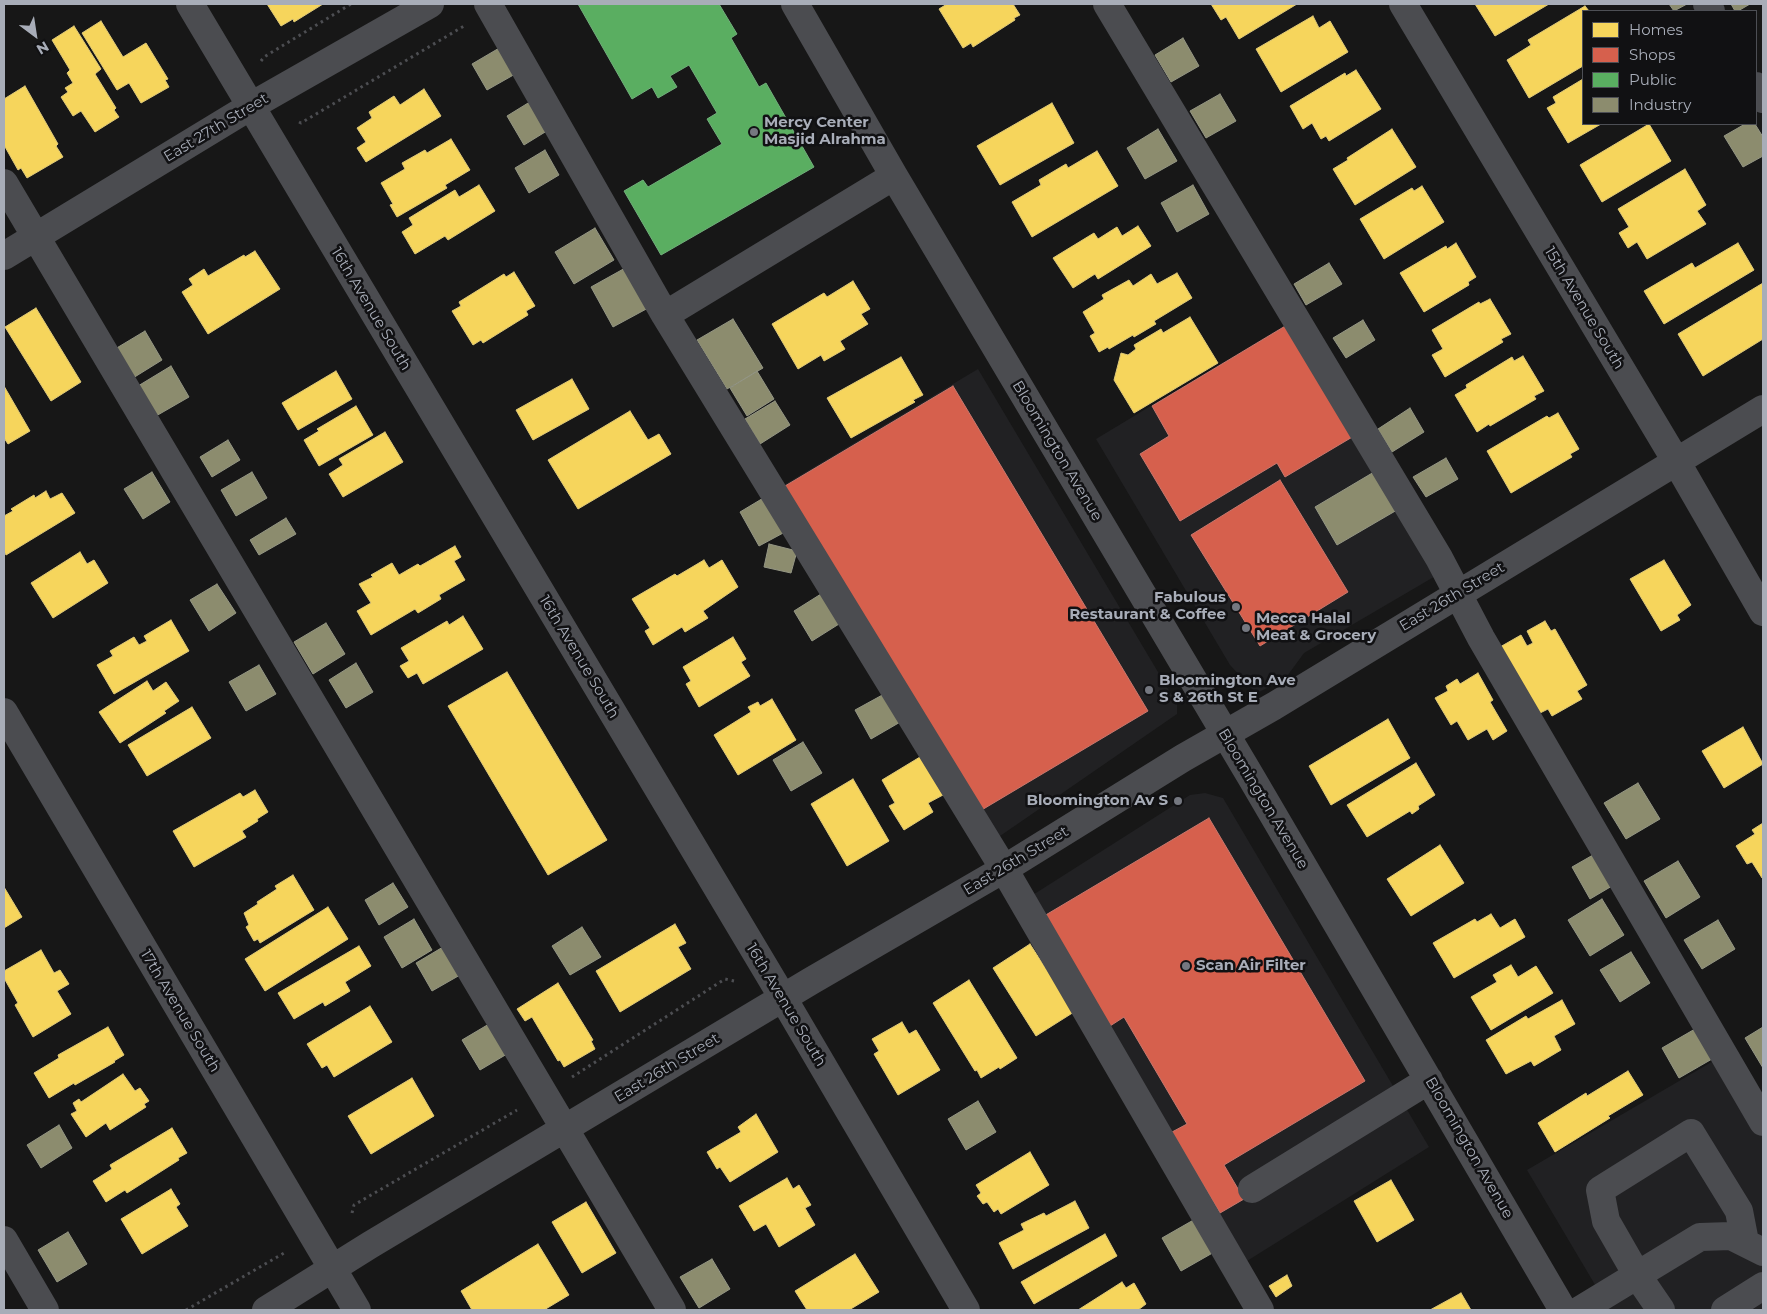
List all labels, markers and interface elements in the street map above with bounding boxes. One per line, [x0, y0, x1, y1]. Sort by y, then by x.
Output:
north arrow [10, 10, 60, 60]
legend [1582, 10, 1757, 125]
text: Homes [1629, 20, 1683, 39]
text: N [33, 37, 52, 58]
text: Shops [1629, 45, 1675, 64]
text: Public [1629, 70, 1677, 89]
street label: East 27th Street [160, 90, 272, 166]
text: Industry [1629, 95, 1691, 114]
place label: Mercy Center Masjid Alrahma [764, 114, 886, 149]
marker: Mercy Center Masjid Alrahma [748, 126, 760, 138]
street label: 16th Avenue South [327, 244, 415, 374]
street label: 15th Avenue South [1540, 244, 1628, 372]
street label: Bloomington Avenue [1008, 378, 1106, 524]
street label: East 26th Street [1396, 559, 1508, 635]
place label: Fabulous Restaurant & Coffee [1069, 589, 1226, 624]
street label: 16th Avenue South [535, 592, 623, 722]
marker: Fabulous Restaurant & Coffee [1230, 601, 1242, 613]
place label: Mecca Halal Meat & Grocery [1256, 610, 1376, 645]
marker: Mecca Halal Meat & Grocery [1240, 622, 1252, 634]
place label: Bloomington Ave S & 26th St E [1159, 672, 1296, 707]
marker: Bloomington Ave S & 26th St E [1143, 684, 1155, 696]
street label: Bloomington Avenue [1214, 726, 1312, 872]
place label: Bloomington Av S [1027, 792, 1168, 810]
marker: Bloomington Av S [1172, 795, 1184, 807]
street label: East 26th Street [960, 823, 1072, 899]
street label: 16th Avenue South [742, 940, 830, 1070]
street label: 17th Avenue South [136, 947, 224, 1075]
place label: Scan Air Filter [1196, 957, 1306, 975]
marker: Scan Air Filter [1180, 960, 1192, 972]
street label: East 26th Street [611, 1030, 723, 1106]
street label: Bloomington Avenue [1421, 1074, 1517, 1222]

